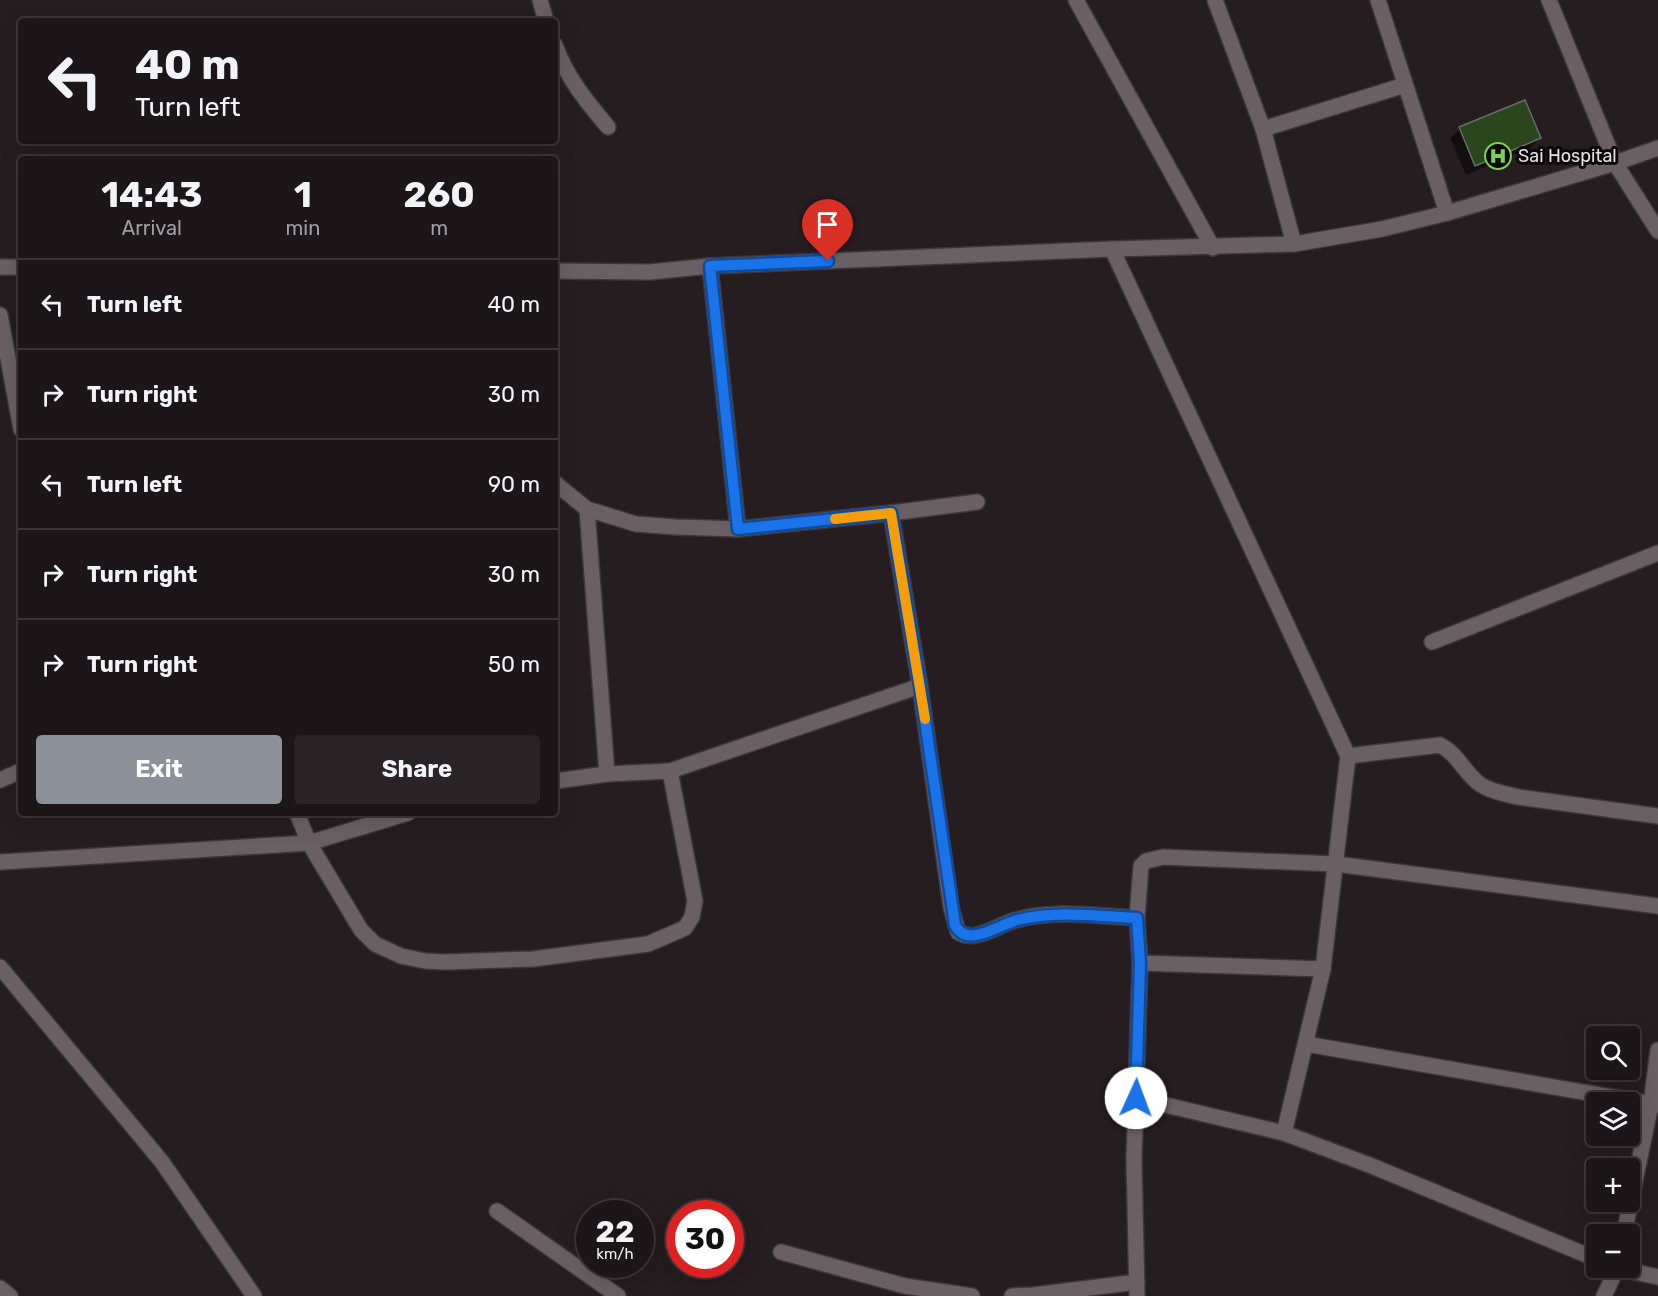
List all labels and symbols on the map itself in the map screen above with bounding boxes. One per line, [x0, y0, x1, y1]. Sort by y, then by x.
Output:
hospital icon: Sai Hospital [1483, 141, 1513, 171]
place label: Sai Hospital [1518, 145, 1617, 167]
pin [802, 199, 853, 261]
position arrow [1104, 1066, 1168, 1130]
speed limit sign: 30 [666, 1200, 744, 1278]

